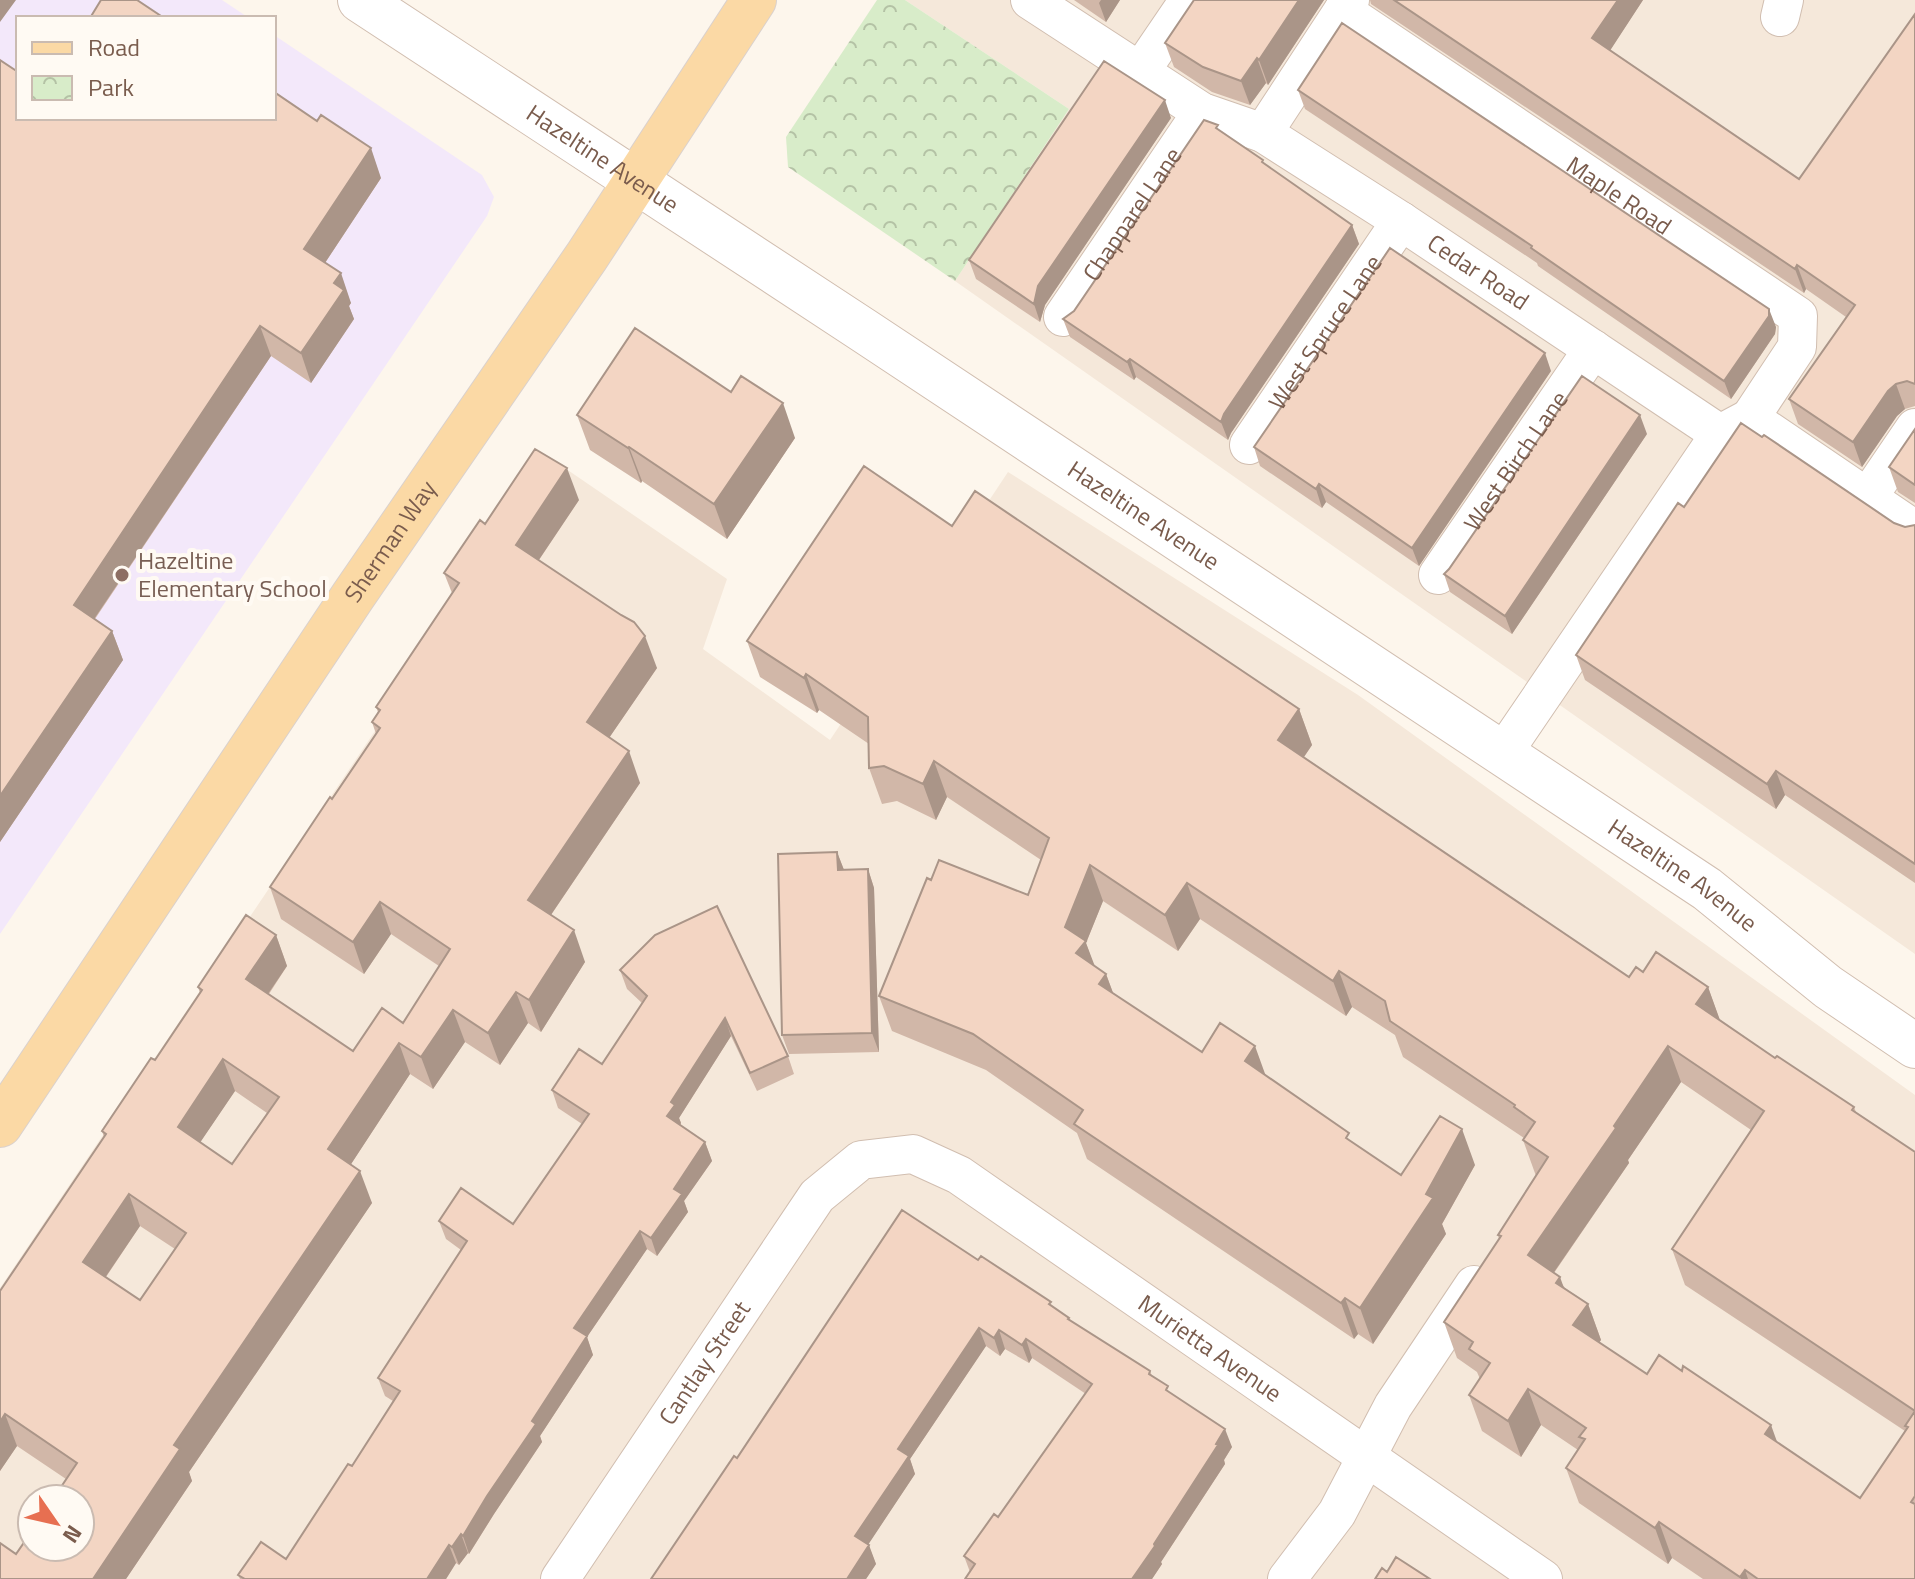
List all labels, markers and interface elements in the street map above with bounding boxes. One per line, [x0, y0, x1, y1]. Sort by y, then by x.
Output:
legend [16, 16, 276, 120]
text: Road [88, 29, 140, 65]
text: Park [88, 69, 134, 105]
street label: Hazeltine Avenue [520, 95, 686, 222]
street label: Chapparel Lane [1073, 140, 1190, 288]
street label: Maple Road [1560, 147, 1679, 243]
street label: Cedar Road [1421, 225, 1536, 319]
street label: West Spruce Lane [1259, 247, 1390, 417]
street label: West Birch Lane [1454, 383, 1576, 538]
street label: Hazeltine Avenue [1061, 451, 1227, 578]
street label: Sherman Way [335, 472, 445, 609]
place label: Hazeltine Elementary School [138, 542, 327, 606]
marker: Hazeltine Elementary School [113, 566, 131, 584]
street label: Hazeltine Avenue [1601, 809, 1766, 940]
street label: Murietta Avenue [1131, 1285, 1290, 1410]
street label: Cantlay Street [649, 1293, 759, 1432]
north arrow [16, 1483, 96, 1563]
text: N [54, 1518, 91, 1550]

